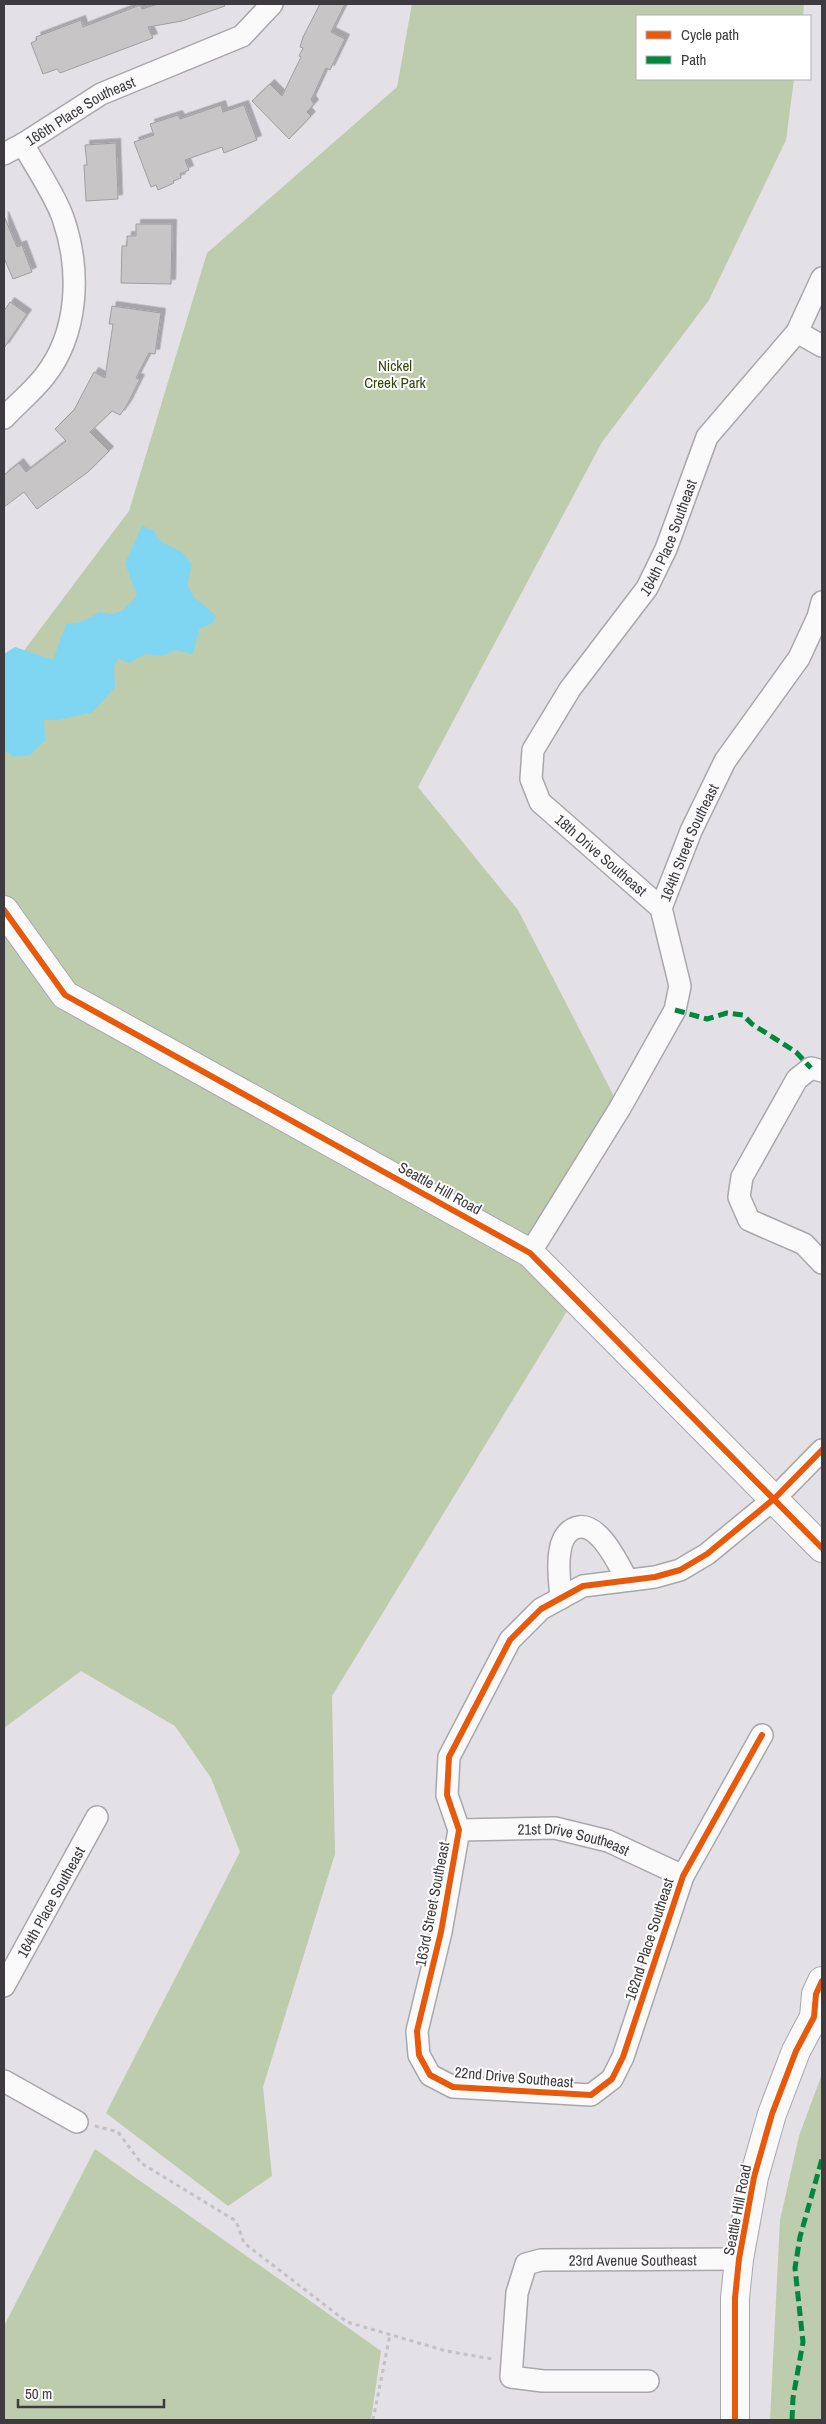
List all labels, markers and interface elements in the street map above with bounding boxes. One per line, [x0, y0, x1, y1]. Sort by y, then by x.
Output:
legend [636, 15, 811, 80]
text: Cycle path [681, 24, 739, 45]
text: Path [681, 49, 706, 70]
street label: 166th Place Southeast [21, 70, 139, 150]
park label: Nickel Creek Park [364, 355, 427, 393]
street label: 164th Place Southeast [634, 476, 701, 600]
street label: 164th Street Southeast [654, 780, 723, 904]
street label: 18th Drive Southeast [551, 809, 652, 901]
street label: Seattle Hill Road [395, 1156, 485, 1220]
street label: 21st Drive Southeast [517, 1817, 634, 1860]
street label: 163rd Street Southeast [410, 1839, 454, 1968]
street label: 164th Place Southeast [11, 1842, 90, 1961]
street label: 162nd Place Southeast [619, 1875, 679, 2003]
street label: 22nd Drive Southeast [454, 2061, 575, 2093]
street label: Seattle Hill Road [718, 2163, 756, 2257]
street label: 23rd Avenue Southeast [569, 2249, 697, 2270]
scale bar [18, 2376, 164, 2408]
text: 50 m [25, 2383, 52, 2404]

